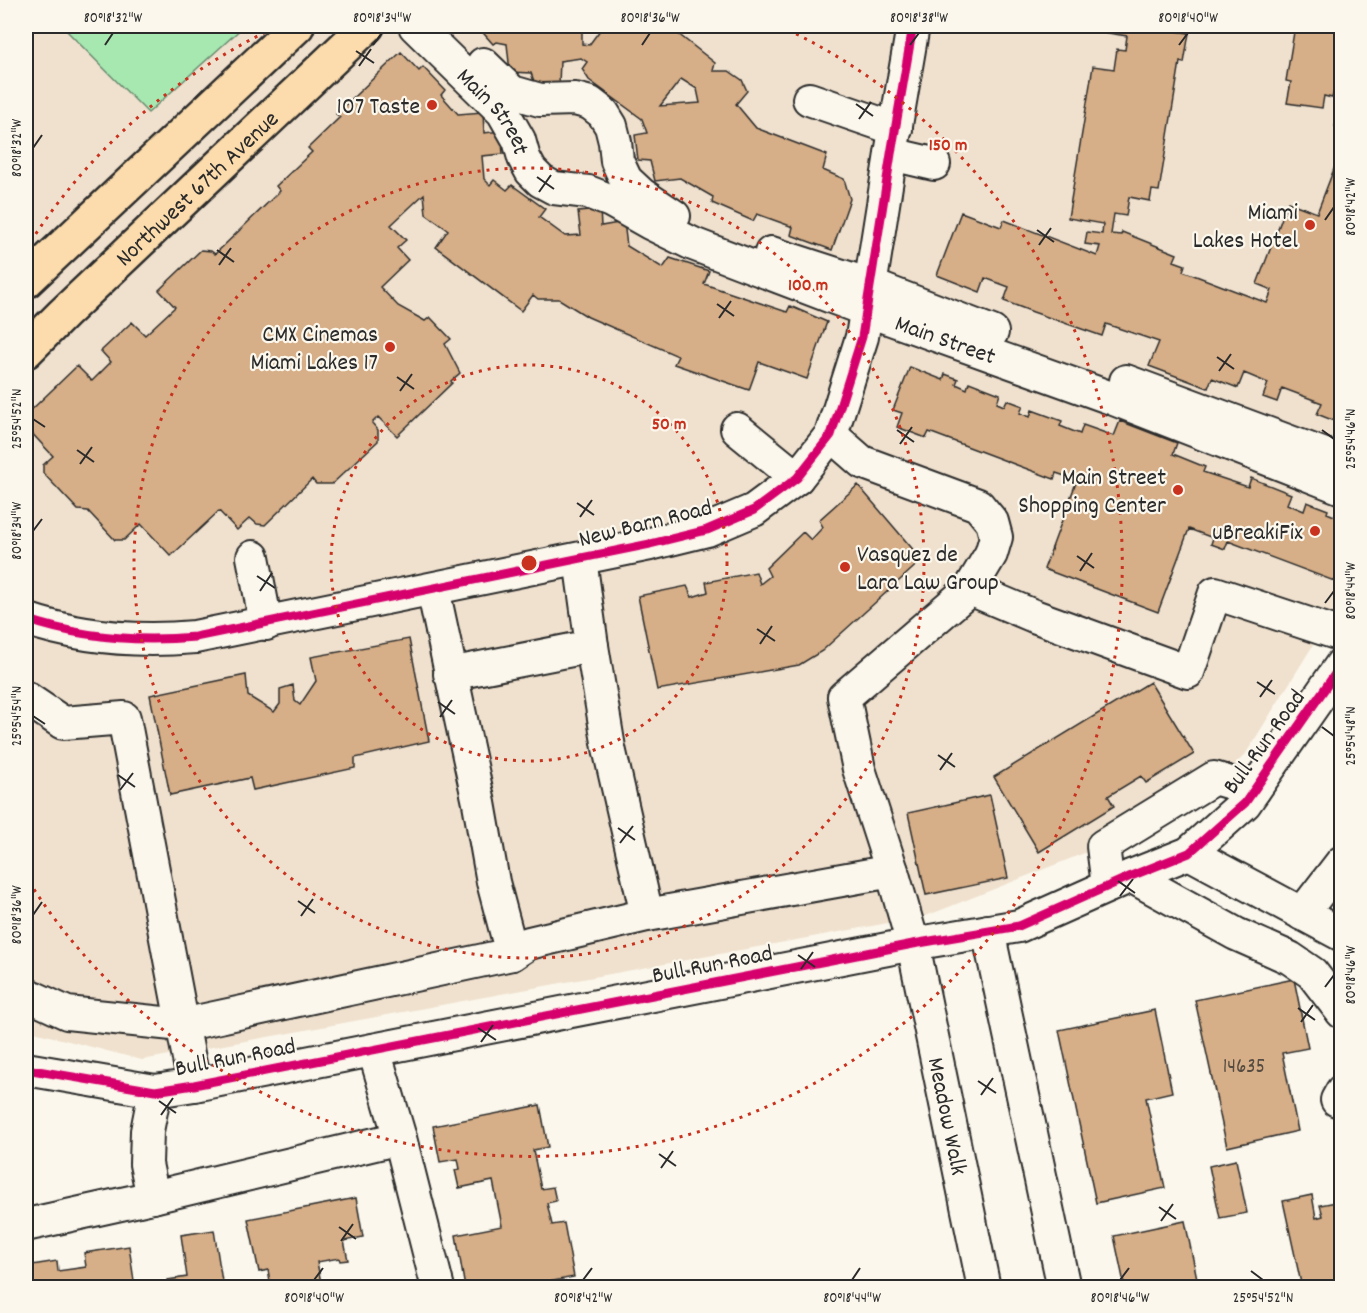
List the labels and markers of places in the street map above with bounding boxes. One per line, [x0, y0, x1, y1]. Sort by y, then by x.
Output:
place label: 107 Taste [337, 91, 420, 125]
marker: 107 Taste [425, 98, 439, 112]
place label: Miami Lakes Hotel [1193, 197, 1298, 259]
marker: Miami Lakes Hotel [1303, 218, 1317, 232]
place label: CMX Cinemas Miami Lakes 17 [250, 319, 378, 381]
marker: CMX Cinemas Miami Lakes 17 [383, 340, 397, 354]
place label: Main Street Shopping Center [1018, 462, 1166, 524]
marker: Main Street Shopping Center [1171, 483, 1185, 497]
place label: uBreakiFix [1212, 517, 1303, 551]
marker: uBreakiFix [1308, 524, 1322, 538]
place label: Vasquez de Lara Law Group [857, 539, 999, 601]
centre of rings [519, 553, 539, 573]
marker: Vasquez de Lara Law Group [838, 560, 852, 574]

